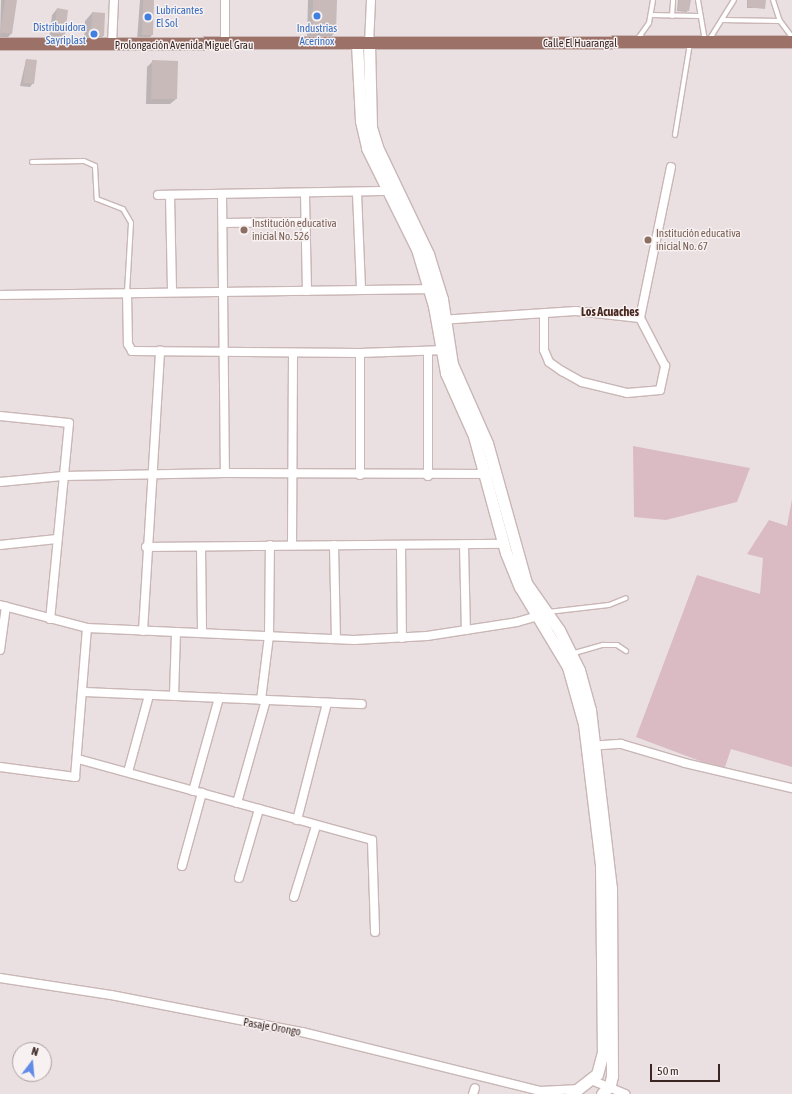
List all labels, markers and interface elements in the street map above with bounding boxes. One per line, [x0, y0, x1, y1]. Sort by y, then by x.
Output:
place label: Lubricantes El Sol [156, 4, 203, 30]
marker: Industrias Acerinox [312, 11, 322, 21]
marker: Lubricantes El Sol [143, 12, 153, 22]
place label: Distribuidora Sayriplast [33, 21, 86, 47]
place label: Industrias Acerinox [297, 22, 337, 48]
marker: Distribuidora Sayriplast [89, 29, 99, 39]
street label: Calle El Huarangal [543, 36, 617, 50]
street label: Prolongación Avenida Miguel Grau [115, 38, 253, 52]
place label: Institución educativa inicial No. 526 [252, 217, 337, 243]
marker: Institución educativa inicial No. 526 [239, 225, 249, 235]
place label: Institución educativa inicial No. 67 [656, 227, 741, 253]
marker: Institución educativa inicial No. 67 [643, 235, 653, 245]
district label: Los Acuaches [581, 306, 639, 320]
street label: Pasaje Orongo [242, 1015, 302, 1039]
north arrow [12, 1042, 52, 1082]
text: N [30, 1045, 40, 1058]
scale bar [652, 1056, 722, 1082]
text: 50 m [657, 1064, 679, 1078]

